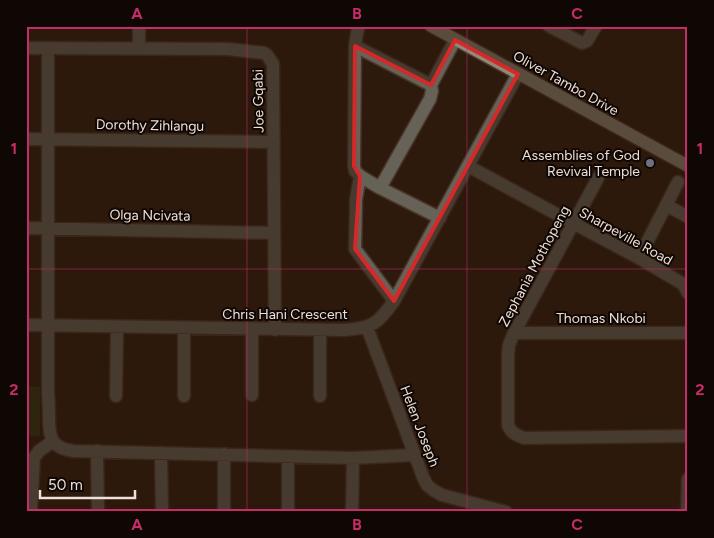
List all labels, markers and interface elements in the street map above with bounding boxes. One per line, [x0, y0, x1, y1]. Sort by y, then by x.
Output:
text: A [131, 4, 143, 23]
text: B [352, 4, 362, 23]
text: C [571, 4, 583, 23]
street label: Oliver Tambo Drive [510, 47, 622, 120]
street label: Joe Gqabi [249, 69, 268, 133]
street label: Dorothy Zihlangu [96, 116, 204, 135]
text: 1 [11, 139, 17, 158]
text: 1 [697, 139, 703, 158]
place label: Assemblies of God Revival Temple [522, 147, 640, 180]
marker: Assemblies of God Revival Temple [644, 157, 656, 169]
street label: Zephania Mothopeng [495, 203, 574, 330]
street label: Sharpeville Road [576, 204, 675, 269]
street label: Olga Ncivata [109, 206, 191, 225]
street label: Chris Hani Crescent [222, 306, 348, 323]
street label: Thomas Nkobi [556, 310, 646, 327]
text: 2 [9, 380, 19, 399]
text: 2 [695, 380, 705, 399]
street label: Helen Joseph [396, 383, 443, 469]
scale bar [40, 468, 135, 500]
text: 50 m [48, 476, 83, 494]
text: A [131, 515, 143, 534]
text: B [352, 515, 362, 534]
text: C [571, 515, 583, 534]

